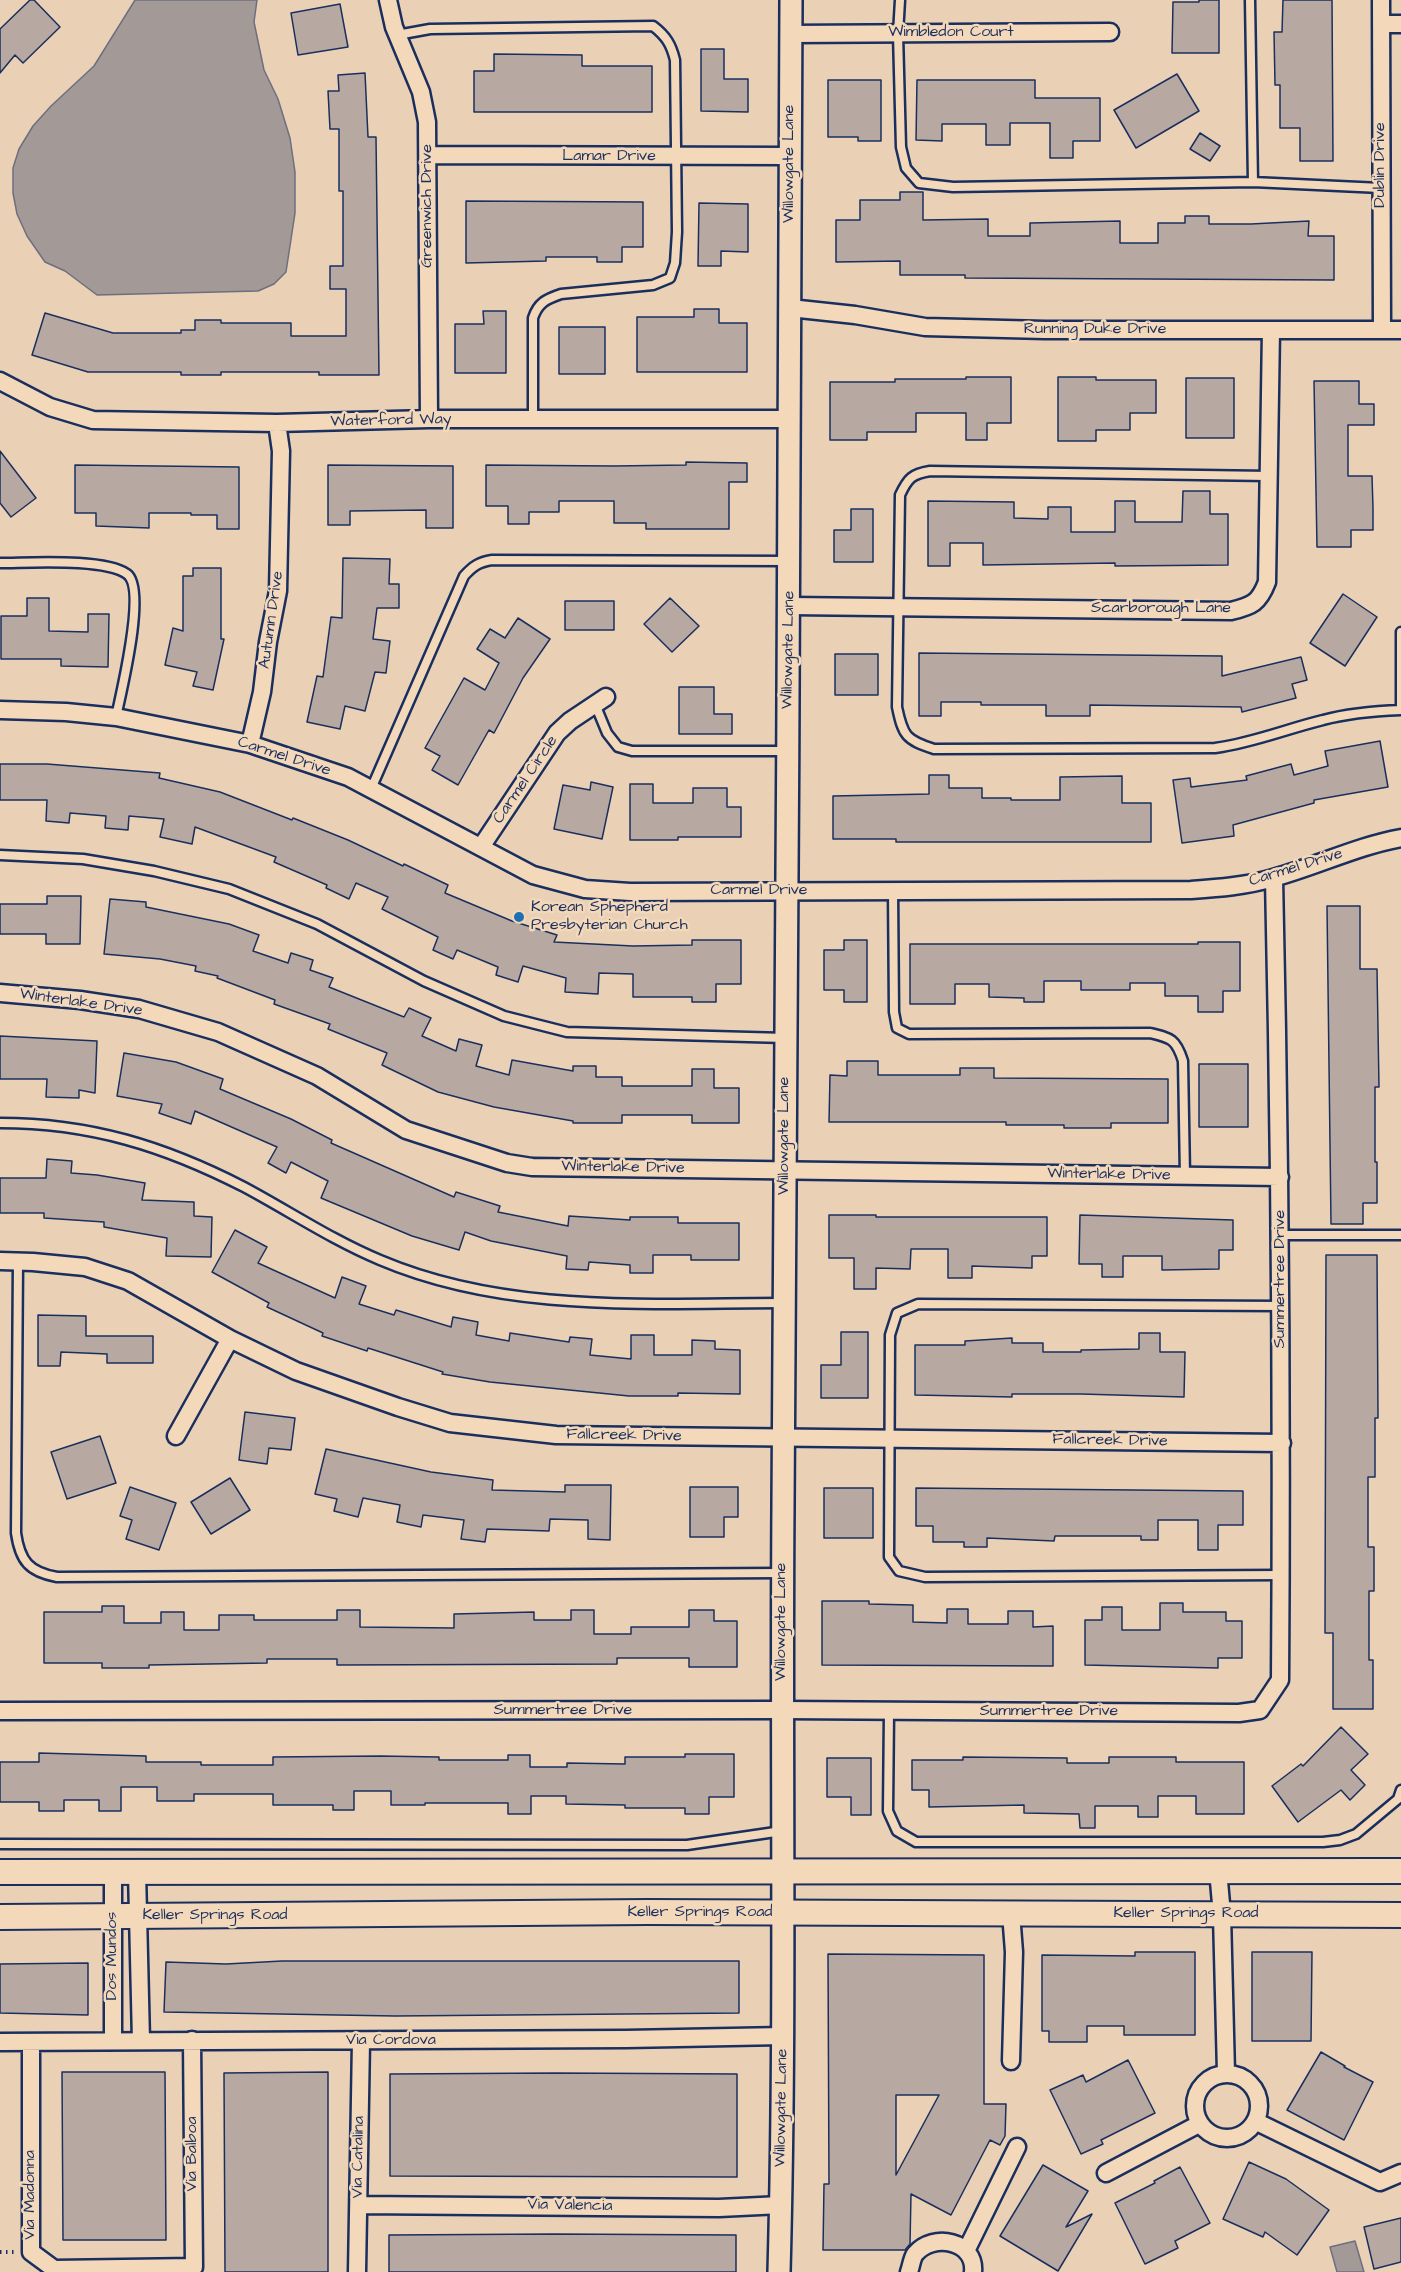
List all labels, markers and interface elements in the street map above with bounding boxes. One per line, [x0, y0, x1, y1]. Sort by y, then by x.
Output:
street label: Wimbledon Court [888, 23, 1014, 43]
street label: Willowgate Lane [780, 105, 800, 223]
street label: Dublin Drive [1371, 122, 1391, 208]
street label: Greenwich Drive [418, 144, 438, 268]
street label: Lamar Drive [562, 147, 656, 167]
street label: Running Duke Drive [1024, 320, 1166, 340]
street label: Waterford Way [330, 410, 452, 432]
street label: Autumn Drive [256, 570, 288, 670]
street label: Willowgate Lane [778, 591, 800, 709]
street label: Scarborough Lane [1091, 599, 1231, 619]
street label: Carmel Circle [489, 732, 563, 828]
street label: Carmel Drive [235, 733, 333, 781]
street label: Carmel Drive [1247, 845, 1345, 891]
street label: Carmel Drive [711, 881, 807, 901]
place label: Korean Sphepherd Presbyterian Church [531, 898, 688, 936]
marker: Korean Sphepherd Presbyterian Church [512, 910, 526, 924]
street label: Winterlake Drive [18, 985, 144, 1021]
street label: Willowgate Lane [775, 1077, 795, 1195]
street label: Winterlake Drive [561, 1157, 685, 1179]
street label: Winterlake Drive [1047, 1164, 1171, 1186]
street label: Summertree Drive [1271, 1210, 1291, 1348]
street label: Fallcreek Drive [566, 1425, 682, 1447]
street label: Fallcreek Drive [1052, 1430, 1168, 1452]
street label: Willowgate Lane [772, 1563, 792, 1681]
street label: Summertree Drive [494, 1701, 632, 1721]
street label: Summertree Drive [980, 1702, 1118, 1722]
street label: Keller Springs Road [627, 1903, 773, 1923]
street label: Keller Springs Road [1113, 1904, 1259, 1924]
street label: Keller Springs Road [142, 1906, 288, 1926]
street label: Dos Mundos [103, 1912, 123, 2000]
street label: Via Cordova [346, 2031, 436, 2051]
street label: Willowgate Lane [771, 2049, 793, 2167]
street label: Via Balboa [183, 2116, 203, 2192]
street label: Via Catalina [349, 2116, 369, 2198]
street label: Via Madonna [21, 2150, 41, 2240]
street label: Via Valencia [527, 2196, 613, 2216]

